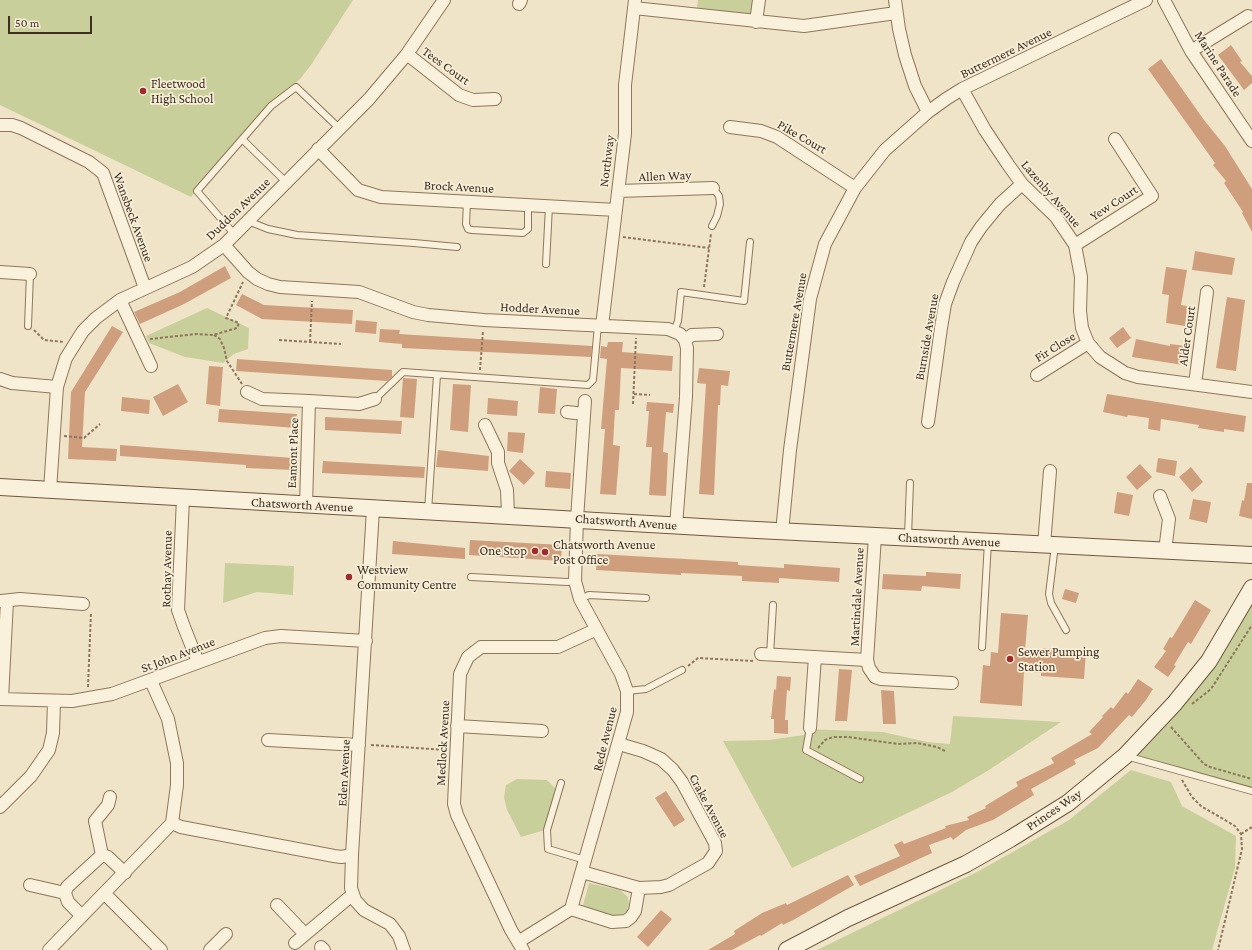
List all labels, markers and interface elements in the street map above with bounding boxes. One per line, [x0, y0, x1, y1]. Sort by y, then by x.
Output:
scale bar [10, 8, 94, 34]
text: 50 m [15, 16, 39, 30]
street label: Buttermere Avenue [958, 24, 1054, 82]
street label: Marine Parade [1191, 28, 1245, 100]
street label: Tees Court [419, 43, 473, 89]
place label: Fleetwood High School [151, 76, 213, 107]
marker: Fleetwood High School [138, 86, 148, 96]
street label: Pike Court [775, 117, 829, 157]
street label: Northway [596, 134, 618, 188]
street label: Lazenby Avenue [1018, 157, 1084, 231]
street label: Allen Way [638, 167, 692, 185]
street label: Wansbeck Avenue [110, 170, 156, 264]
street label: Duddon Avenue [203, 174, 273, 244]
street label: Brock Avenue [424, 177, 494, 197]
street label: Yew Court [1087, 182, 1141, 224]
street label: Buttermere Avenue [778, 272, 810, 372]
street label: Burnside Avenue [912, 293, 942, 381]
street label: Hodder Avenue [500, 299, 580, 319]
street label: Alder Court [1175, 305, 1199, 367]
street label: Fir Close [1032, 328, 1078, 366]
street label: Eamont Place [284, 417, 302, 489]
street label: Chatsworth Avenue [250, 495, 354, 515]
street label: Chatsworth Avenue [574, 511, 678, 533]
street label: Rothay Avenue [159, 530, 175, 608]
street label: Chatsworth Avenue [897, 530, 1001, 550]
place label: Chatsworth Avenue Post Office [553, 537, 655, 568]
place label: One Stop [480, 543, 527, 559]
marker: One Stop [530, 546, 540, 556]
marker: Chatsworth Avenue Post Office [540, 547, 550, 557]
street label: Martindale Avenue [847, 547, 867, 647]
place label: Westview Community Centre [357, 562, 457, 593]
marker: Westview Community Centre [344, 572, 354, 582]
street label: St John Avenue [139, 634, 217, 676]
place label: Sewer Pumping Station [1018, 644, 1099, 675]
marker: Sewer Pumping Station [1005, 654, 1015, 664]
street label: Medlock Avenue [433, 700, 453, 786]
street label: Rede Avenue [589, 705, 621, 773]
street label: Eden Avenue [334, 739, 354, 807]
street label: Crake Avenue [686, 771, 732, 841]
street label: Princes Way [1023, 786, 1085, 834]

